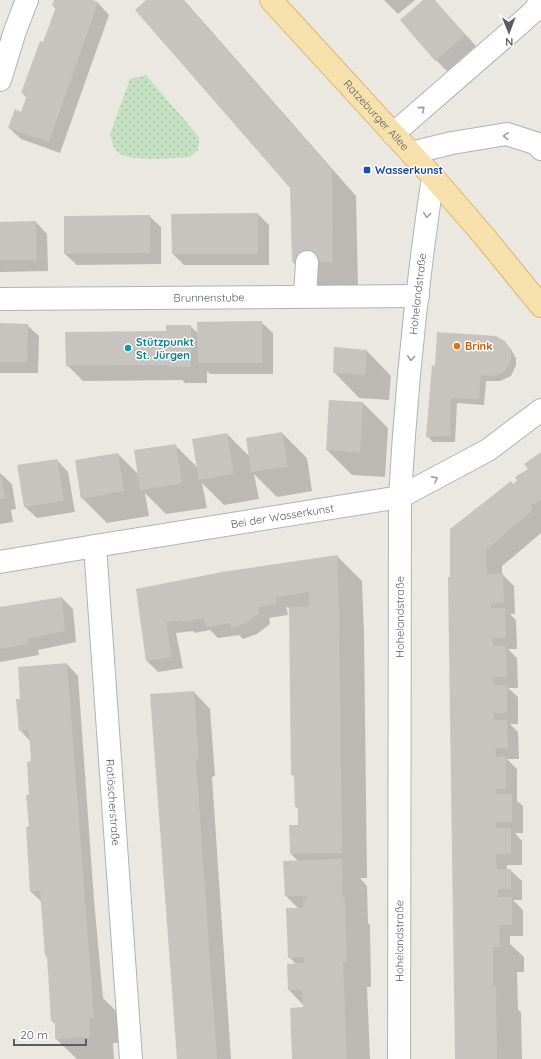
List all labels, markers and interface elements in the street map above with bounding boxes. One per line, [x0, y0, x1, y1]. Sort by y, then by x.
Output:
north arrow [489, 12, 529, 52]
text: N [505, 35, 513, 49]
street label: Ratzeburger Allee [340, 77, 412, 153]
one-way arrow [418, 106, 425, 113]
one-way arrow [502, 131, 509, 140]
place label: Wasserkunst [375, 163, 443, 177]
marker: Wasserkunst [362, 165, 372, 175]
one-way arrow [423, 212, 432, 218]
street label: Hohelandstraße [406, 252, 429, 335]
street label: Brunnenstube [173, 290, 245, 305]
place label: Stützpunkt St. Jürgen [136, 335, 194, 362]
place label: Brink [465, 339, 492, 353]
marker: Brink [452, 341, 462, 351]
marker: Stützpunkt St. Jürgen [123, 343, 133, 353]
one-way arrow [407, 355, 416, 362]
one-way arrow [430, 476, 438, 483]
street label: Bei der Wasserkunst [230, 501, 335, 531]
street label: Hohelandstraße [393, 576, 407, 658]
street label: Rotlöscherstraße [103, 758, 123, 846]
street label: Hohelandstraße [392, 900, 406, 982]
scale bar [14, 1021, 86, 1047]
text: 20 m [20, 1027, 48, 1042]

